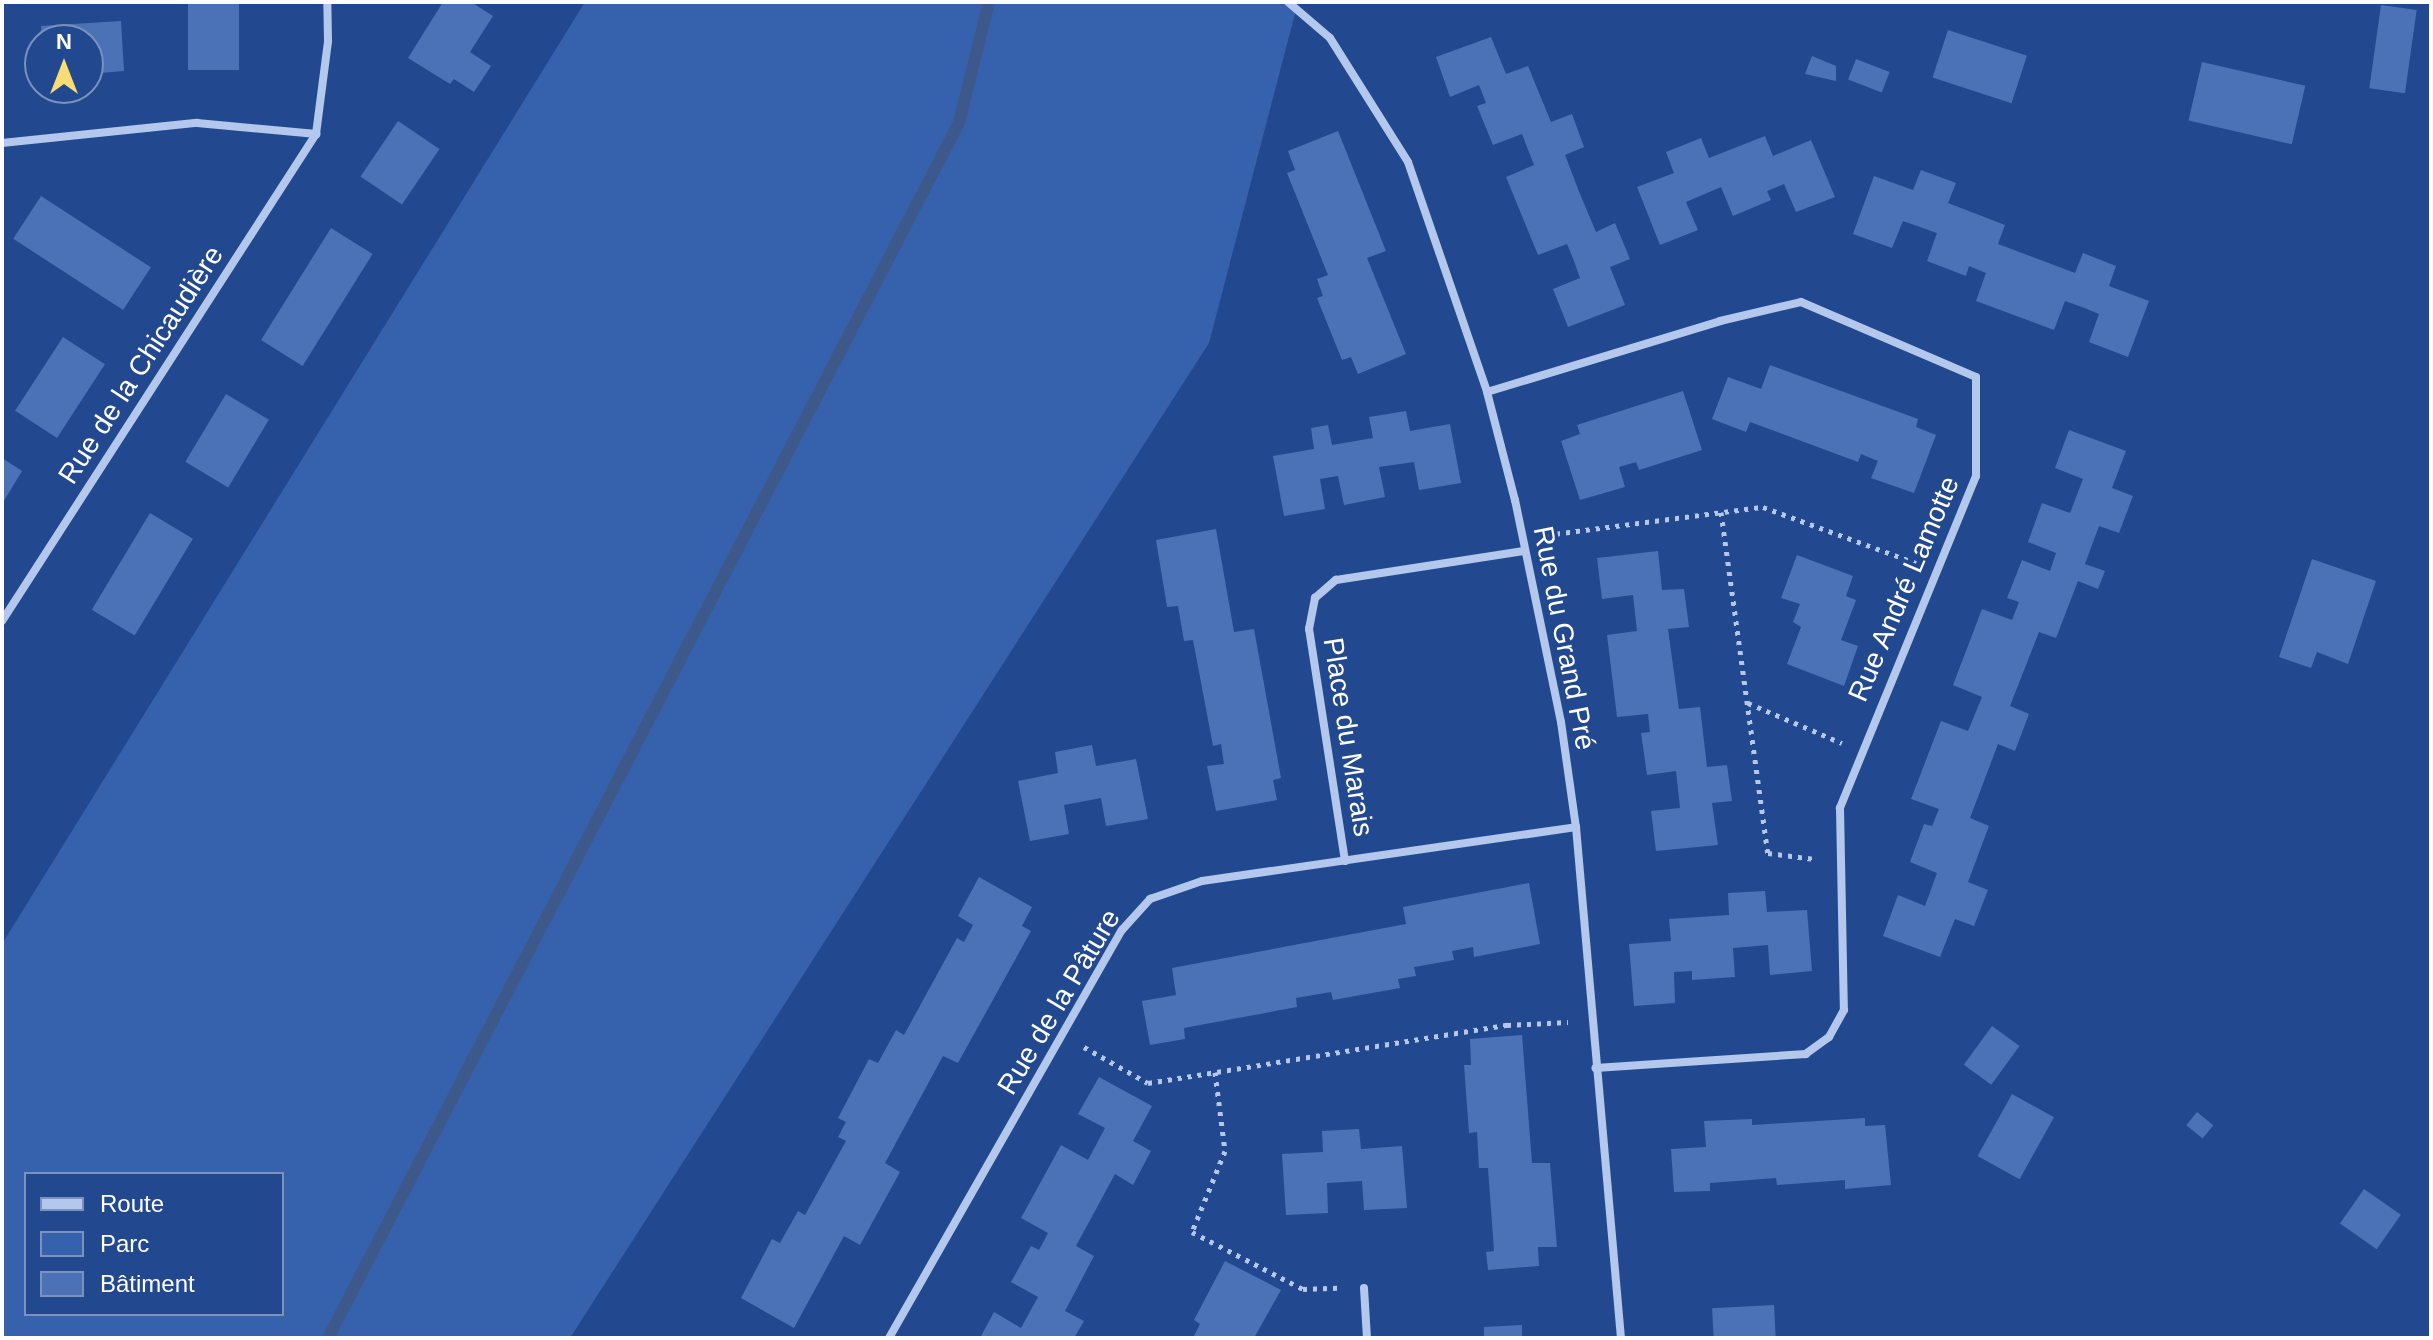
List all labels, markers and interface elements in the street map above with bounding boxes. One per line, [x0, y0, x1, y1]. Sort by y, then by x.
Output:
north arrow [24, 24, 104, 104]
text: N [56, 29, 72, 54]
street label: Rue de la Chicaudière [51, 240, 231, 490]
street label: Rue André Lamotte [1841, 471, 1967, 707]
street label: Rue du Grand Pré [1526, 523, 1602, 753]
street label: Place du Marais [1316, 635, 1380, 839]
street label: Rue de la Pâture [990, 903, 1128, 1101]
legend [24, 1172, 284, 1316]
text: Route [100, 1190, 164, 1217]
text: Parc [100, 1230, 149, 1257]
text: Bâtiment [100, 1270, 195, 1297]

